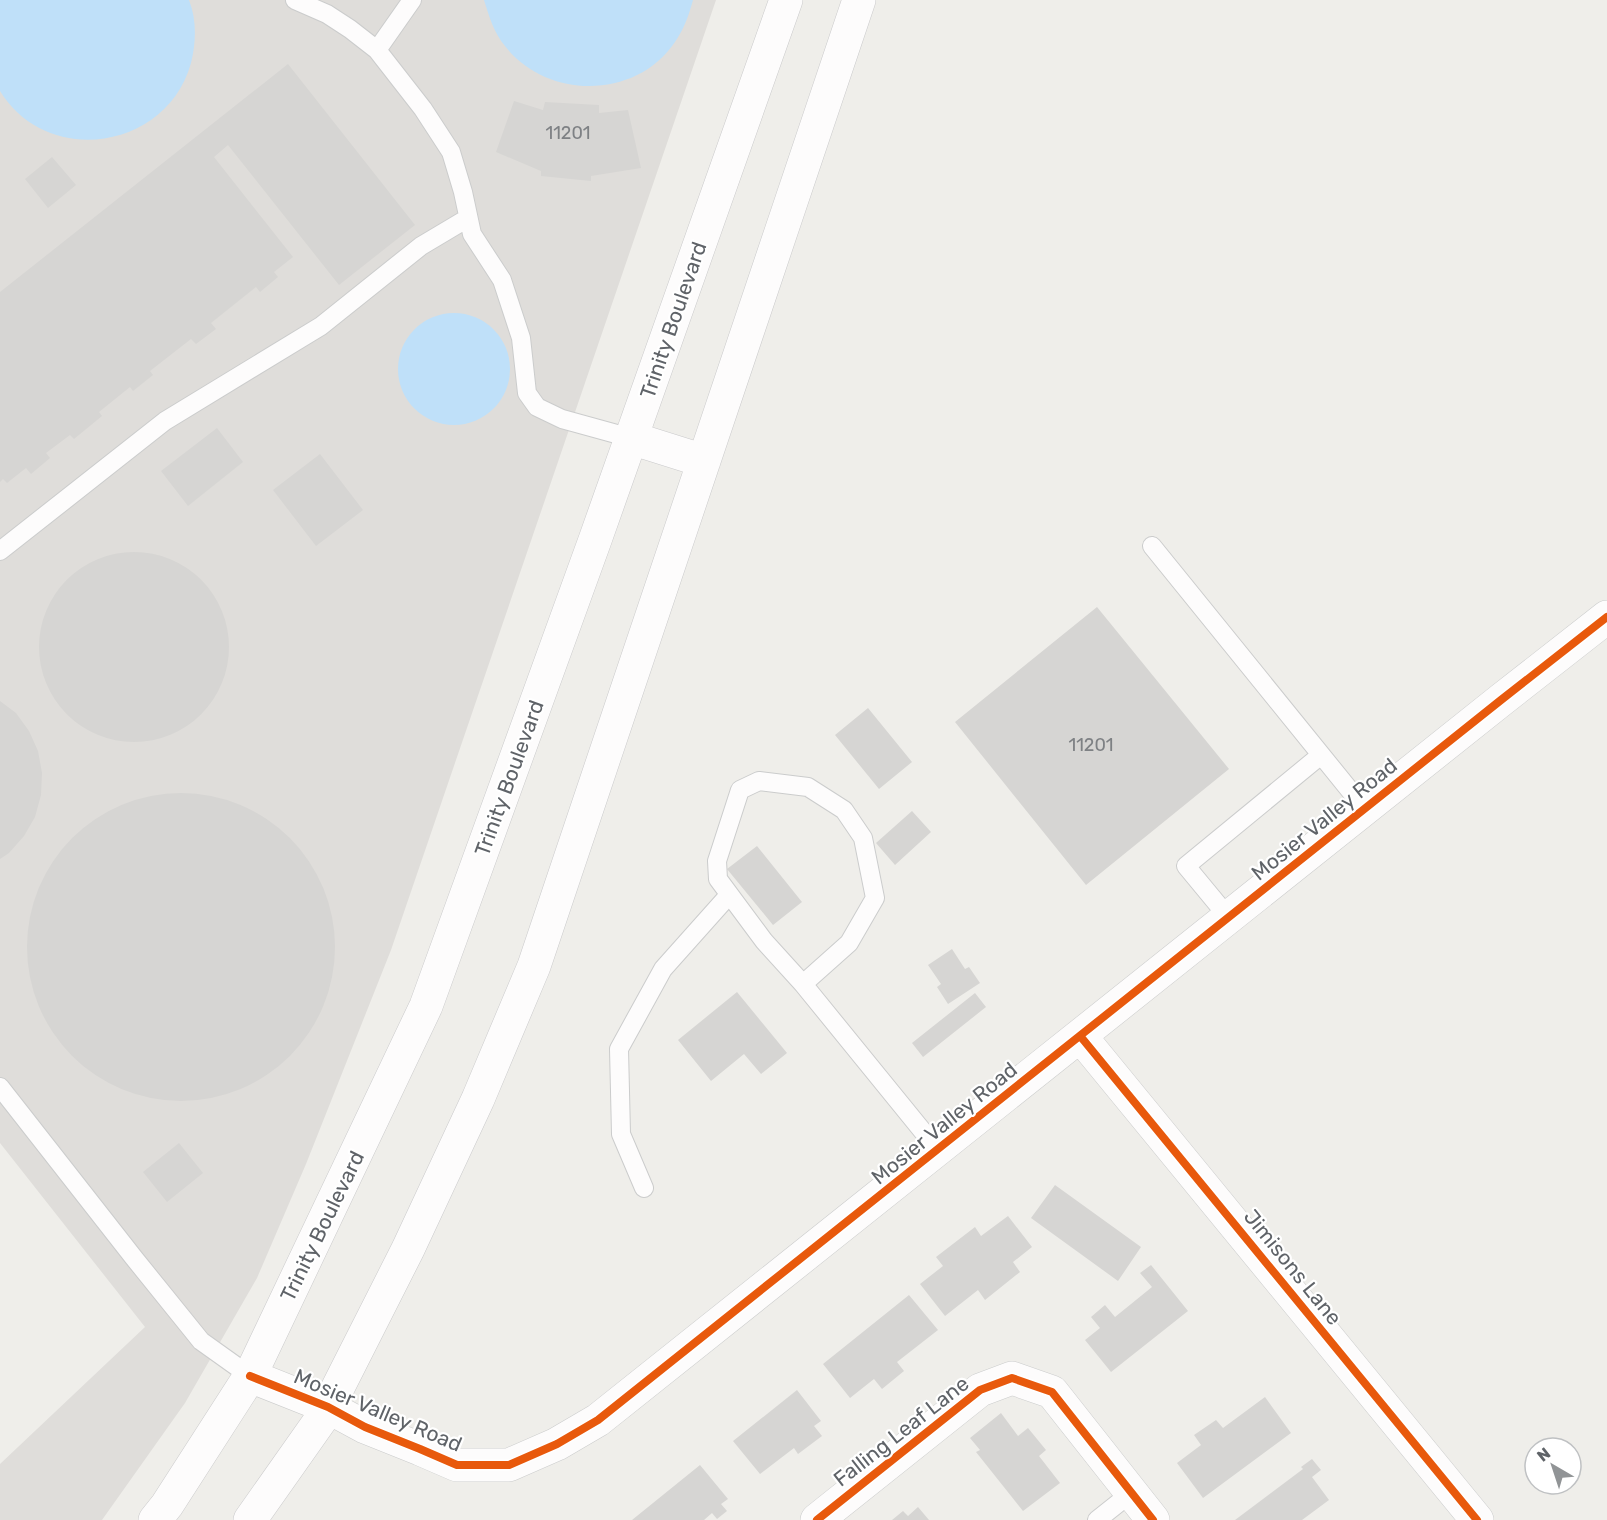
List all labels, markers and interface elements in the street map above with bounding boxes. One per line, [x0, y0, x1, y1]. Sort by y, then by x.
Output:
house number: 11201 [545, 122, 591, 144]
street label: Trinity Boulevard [634, 238, 712, 402]
street label: Trinity Boulevard [469, 697, 549, 859]
house number: 11201 [1068, 734, 1114, 756]
street label: Mosier Valley Road [1246, 753, 1402, 885]
street label: Mosier Valley Road [866, 1057, 1022, 1189]
street label: Trinity Boulevard [275, 1147, 369, 1305]
street label: Jimisons Lane [1239, 1204, 1347, 1330]
street label: Mosier Valley Road [290, 1363, 466, 1457]
street label: Falling Leaf Lane [828, 1371, 974, 1491]
north arrow [1523, 1436, 1583, 1496]
text: N [1533, 1444, 1554, 1466]

